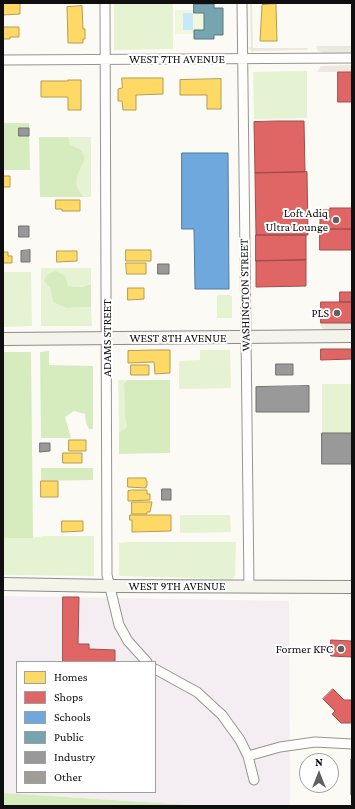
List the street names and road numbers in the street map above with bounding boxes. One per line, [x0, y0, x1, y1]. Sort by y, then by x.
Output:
street label: WEST 7TH AVENUE [129, 52, 225, 66]
street label: WASHINGTON STREET [237, 238, 253, 352]
street label: ADAMS STREET [100, 299, 114, 377]
street label: WEST 8TH AVENUE [129, 331, 227, 345]
street label: WEST 9TH AVENUE [129, 579, 225, 593]

